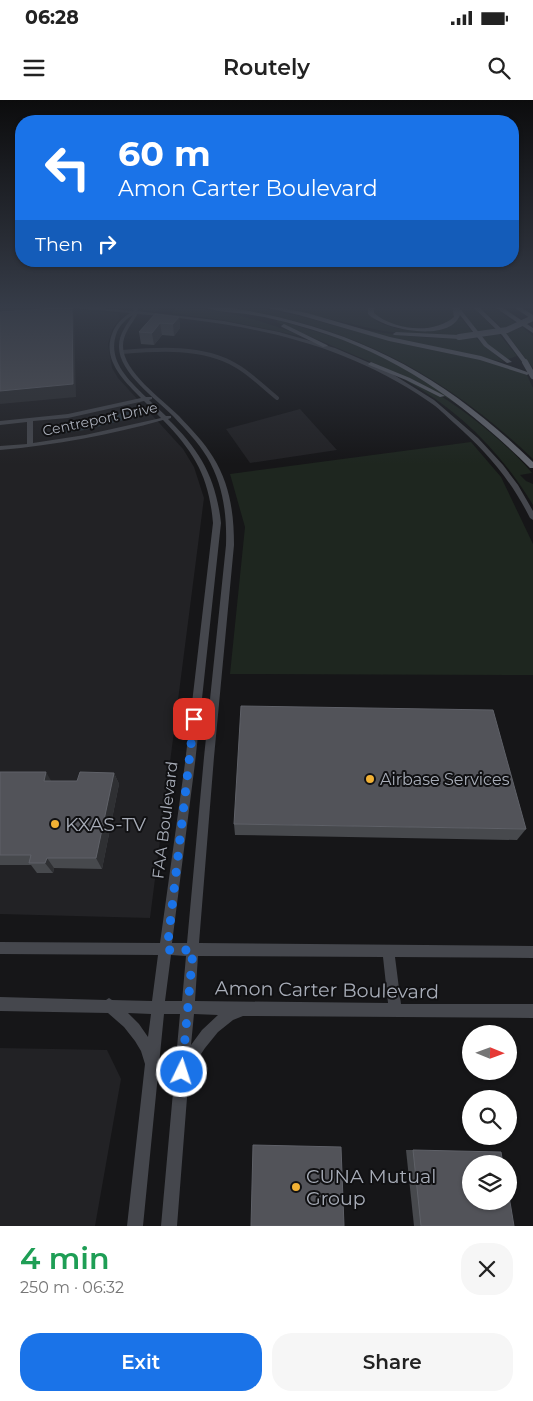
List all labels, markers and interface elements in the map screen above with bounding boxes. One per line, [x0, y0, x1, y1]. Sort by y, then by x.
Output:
text: 06:28 [25, 6, 79, 29]
icon: menu [20, 54, 48, 82]
text: Routely [223, 54, 310, 81]
icon: search [485, 54, 513, 82]
text: 60 m [118, 132, 211, 175]
icon: left [35, 135, 100, 200]
text: Amon Carter Boulevard [118, 175, 378, 202]
icon: right [93, 230, 121, 258]
text: Then [35, 233, 83, 256]
street label: Centreport Drive [41, 398, 159, 440]
pin [173, 698, 215, 740]
icon: arrive [180, 705, 208, 733]
street label: FAA Boulevard [148, 760, 182, 880]
place label: Airbase Services [380, 770, 510, 789]
marker: Airbase Services [364, 773, 376, 785]
place label: KXAS-TV [65, 813, 147, 836]
marker: KXAS-TV [49, 818, 61, 830]
street label: Amon Carter Boulevard [215, 977, 439, 1003]
north arrow [462, 1025, 518, 1080]
map controls [462, 1025, 517, 1210]
position arrow [155, 1045, 207, 1097]
button: search [462, 1090, 517, 1145]
button: layers [462, 1155, 517, 1210]
place label: CUNA Mutual Group [306, 1165, 436, 1210]
marker: CUNA Mutual Group [290, 1181, 302, 1193]
text: 4 min [20, 1240, 109, 1277]
button: close [461, 1243, 513, 1295]
text: 250 m · 06:32 [20, 1278, 124, 1297]
button: Exit [20, 1333, 262, 1391]
button: Share [272, 1333, 513, 1391]

